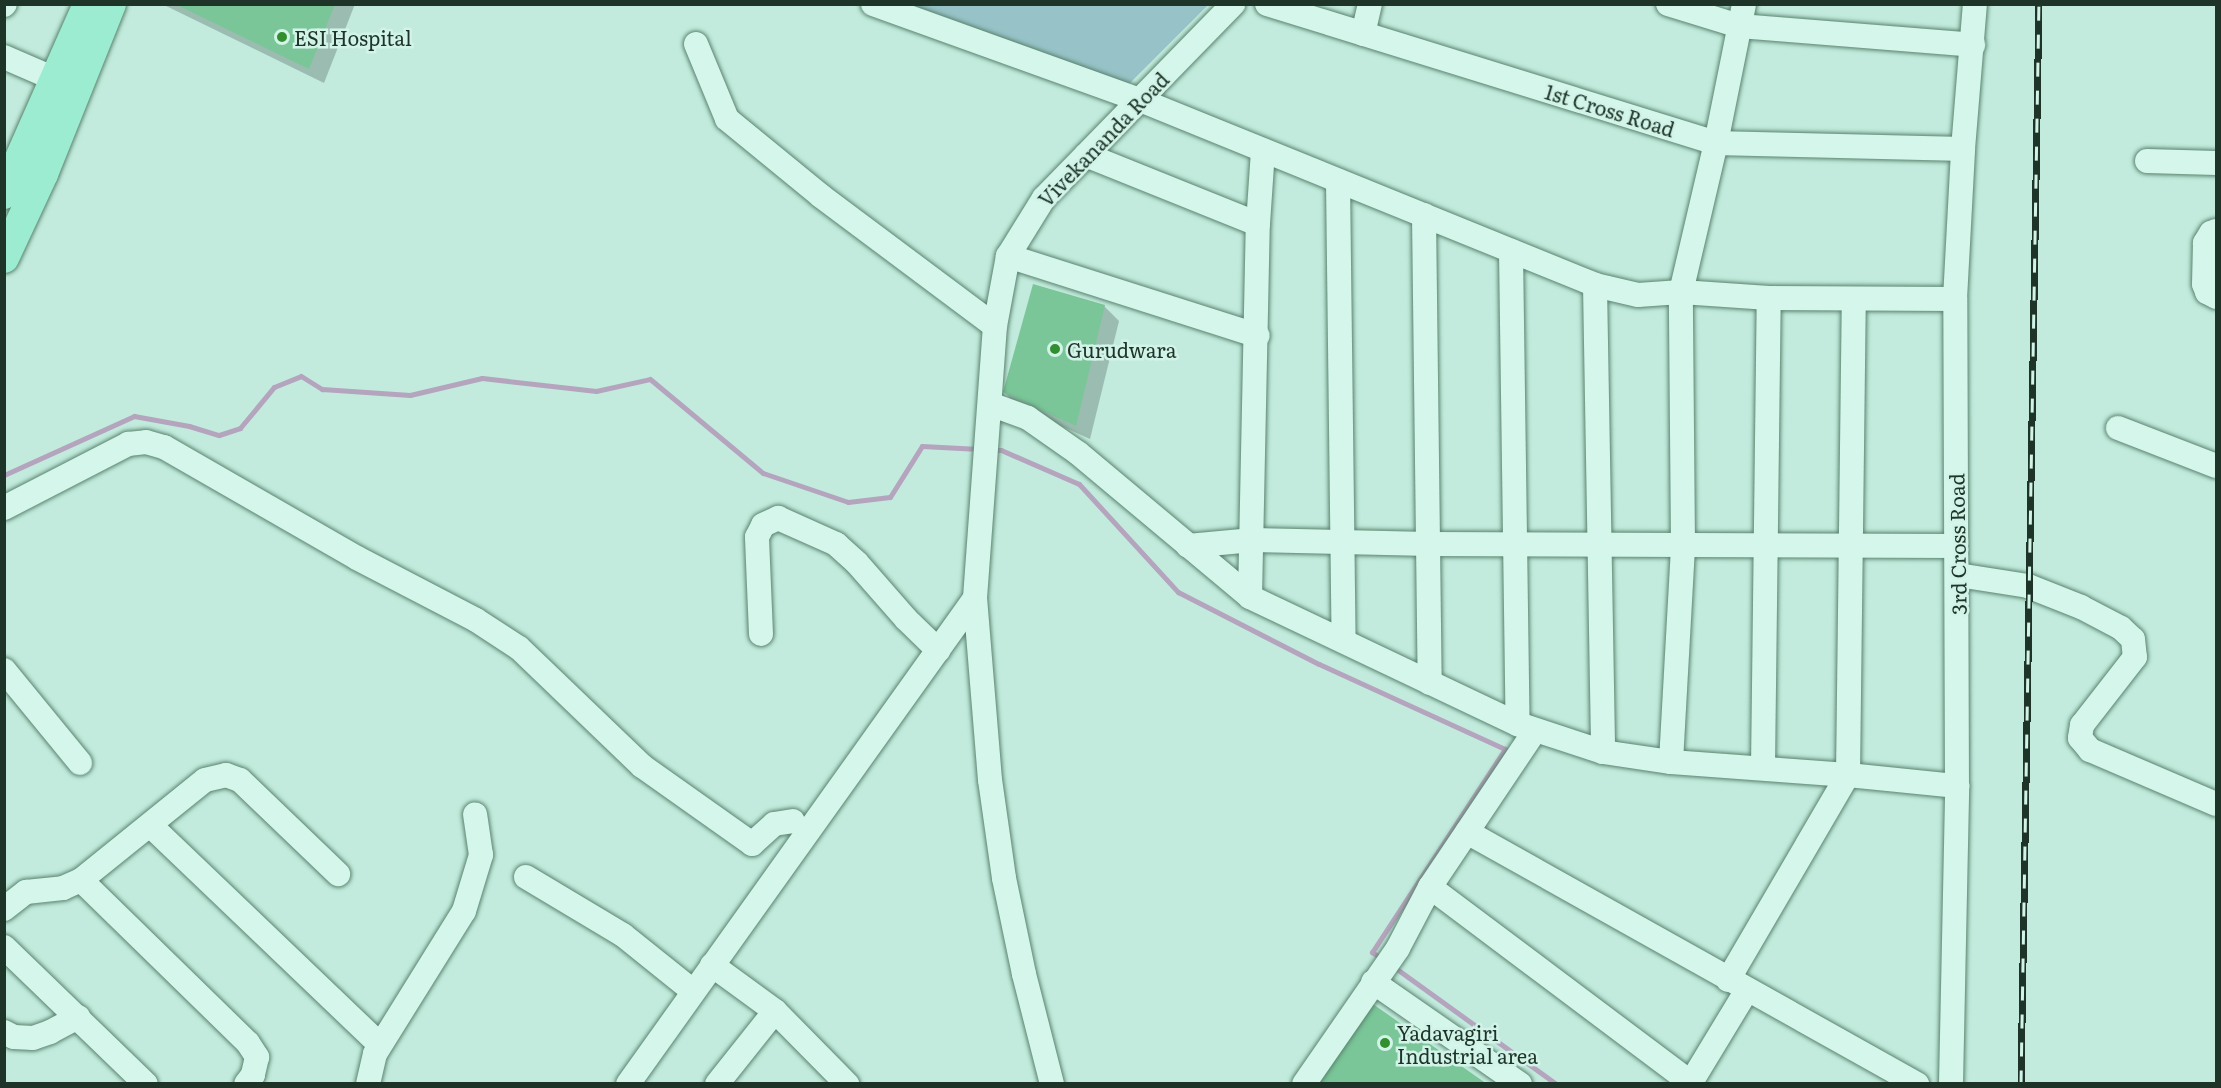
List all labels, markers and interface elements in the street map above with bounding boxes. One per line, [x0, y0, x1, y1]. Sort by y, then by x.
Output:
place label: ESI Hospital [294, 25, 412, 49]
marker: ESI Hospital [275, 30, 289, 44]
street label: Vivekananda Road [1033, 67, 1173, 211]
street label: 1st Cross Road [1542, 79, 1678, 141]
place label: Gurudwara [1067, 337, 1177, 361]
marker: Gurudwara [1048, 342, 1062, 356]
street label: 3rd Cross Road [1944, 473, 1970, 615]
place label: Yadavagiri Industrial area [1397, 1020, 1538, 1067]
marker: Yadavagiri Industrial area [1378, 1036, 1392, 1050]

